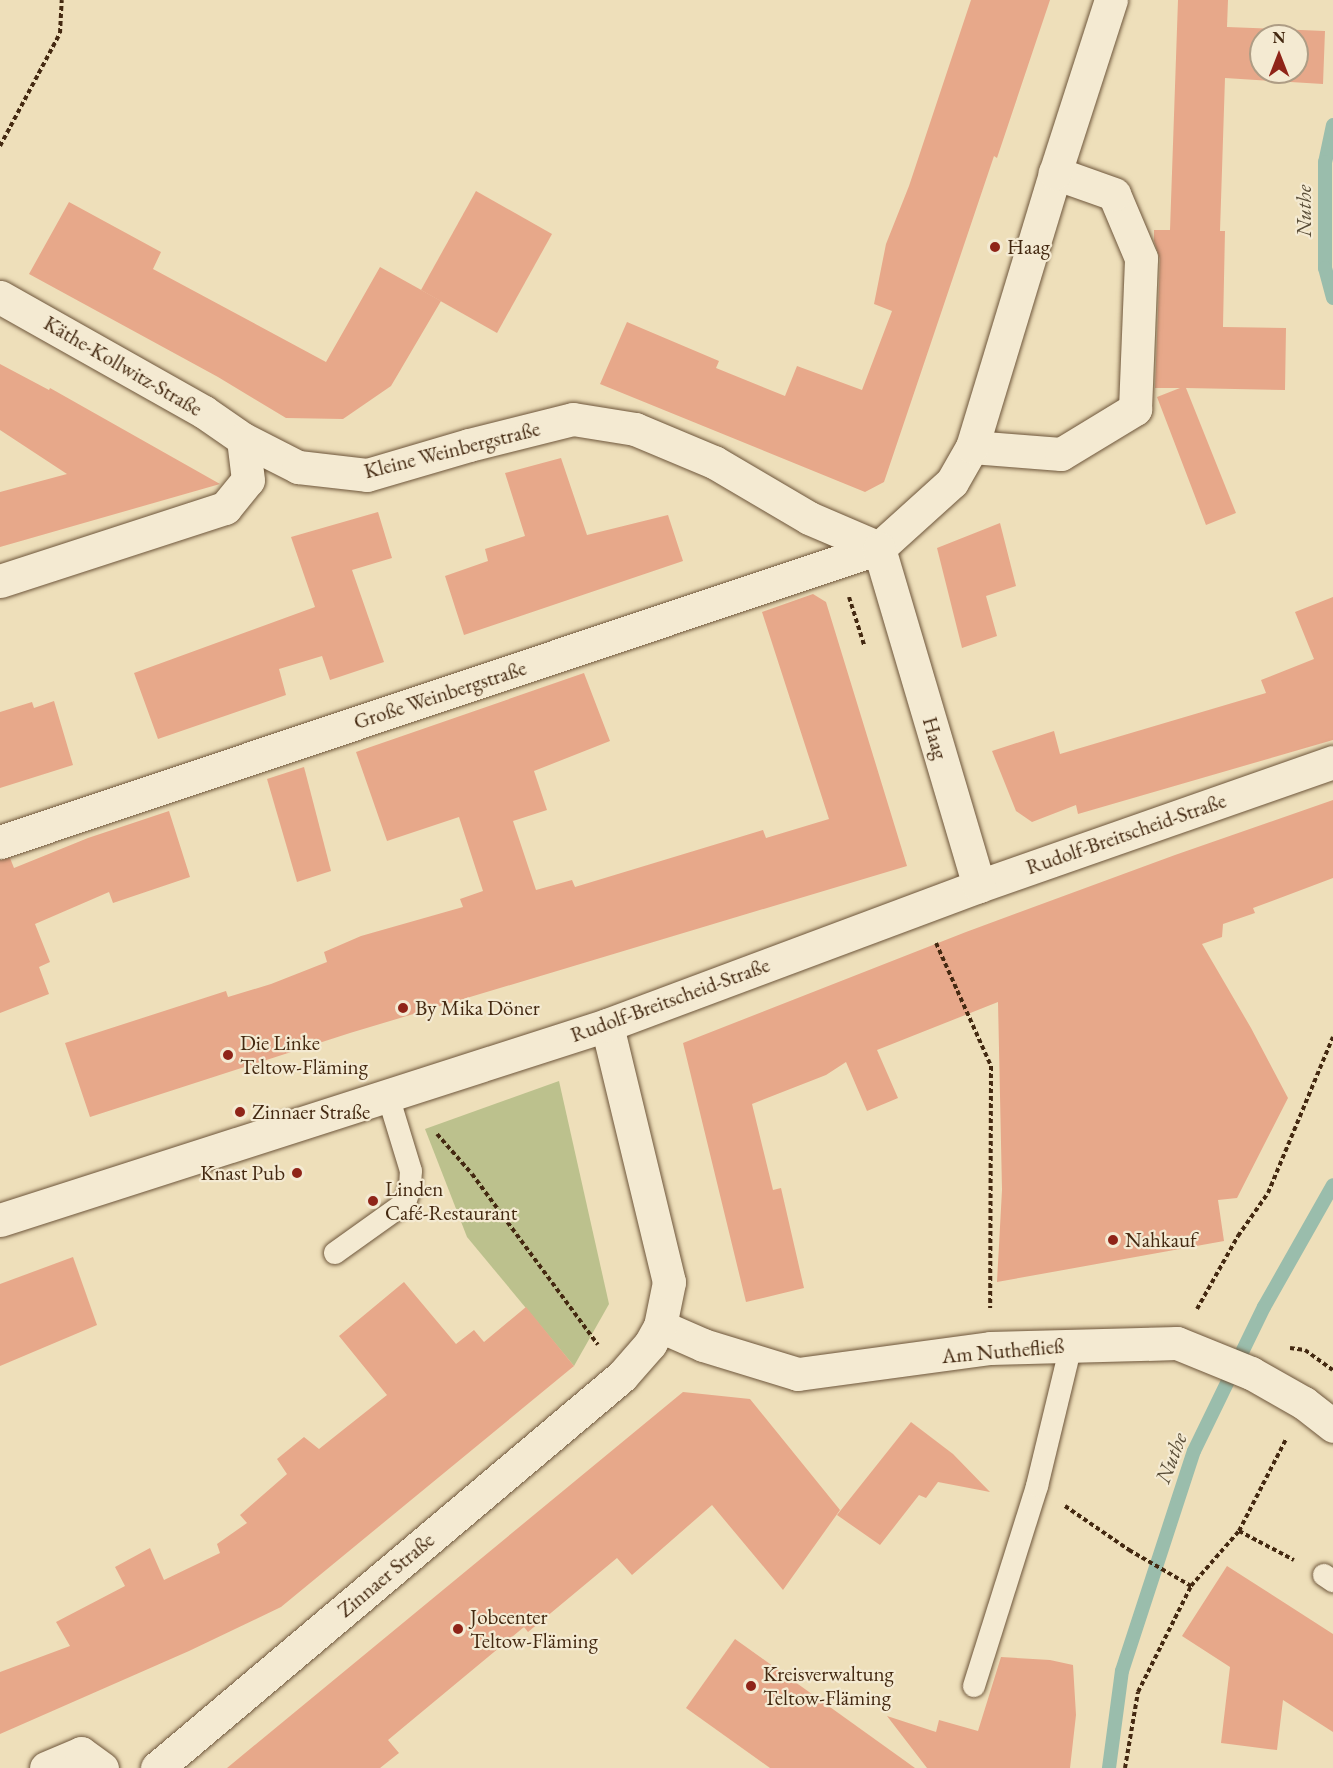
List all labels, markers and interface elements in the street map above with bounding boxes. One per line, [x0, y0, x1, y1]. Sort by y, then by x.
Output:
north arrow [1249, 24, 1309, 84]
text: N [1273, 27, 1285, 48]
water label: Nuthe [1291, 185, 1317, 237]
place label: Haag [1007, 234, 1050, 260]
marker: Haag [988, 240, 1002, 254]
street label: Käthe-Kollwitz-Straße [39, 310, 207, 422]
street label: Kleine Weinbergstraße [361, 416, 543, 484]
street label: Große Weinbergstraße [351, 655, 529, 735]
street label: Haag [917, 714, 953, 762]
street label: Rudolf-Breitscheid-Straße [1023, 788, 1229, 880]
street label: Rudolf-Breitscheid-Straße [567, 952, 773, 1048]
place label: By Mika Döner [415, 995, 540, 1021]
marker: By Mika Döner [396, 1001, 410, 1015]
place label: Die Linke Teltow-Fläming [240, 1030, 368, 1080]
marker: Die Linke Teltow-Fläming [221, 1048, 235, 1062]
place label: Zinnaer Straße [252, 1099, 370, 1125]
marker: Zinnaer Straße [233, 1105, 247, 1119]
place label: Knast Pub [200, 1160, 285, 1186]
marker: Knast Pub [290, 1166, 304, 1180]
place label: Linden Café-Restaurant [385, 1176, 517, 1226]
marker: Linden Café-Restaurant [366, 1194, 380, 1208]
place label: Nahkauf [1125, 1227, 1197, 1253]
marker: Nahkauf [1106, 1233, 1120, 1247]
street label: Am Nuthefließ [941, 1333, 1065, 1369]
water label: Nuthe [1149, 1429, 1193, 1487]
street label: Zinnaer Straße [333, 1527, 439, 1623]
place label: Jobcenter Teltow-Fläming [470, 1604, 598, 1654]
marker: Jobcenter Teltow-Fläming [451, 1622, 465, 1636]
place label: Kreisverwaltung Teltow-Fläming [763, 1661, 894, 1711]
marker: Kreisverwaltung Teltow-Fläming [744, 1679, 758, 1693]

